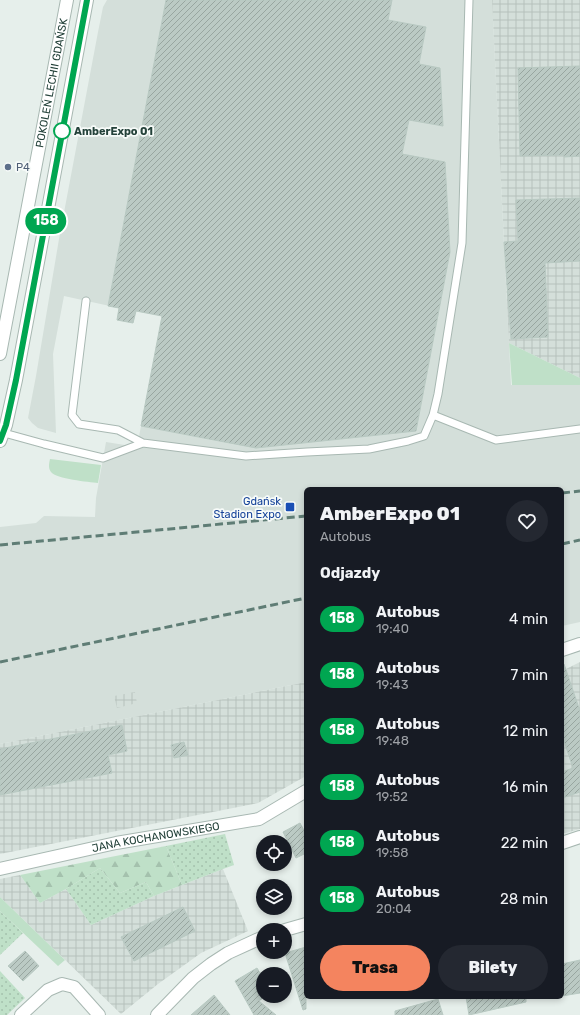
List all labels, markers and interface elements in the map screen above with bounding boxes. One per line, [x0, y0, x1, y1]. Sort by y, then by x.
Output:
street label: POKOLEŃ LECHII GDAŃSK [33, 17, 71, 149]
marker: AmberExpo 01 [53, 122, 71, 140]
place label: AmberExpo 01 [74, 125, 153, 138]
place label: P4 [16, 161, 30, 174]
marker: P4 [3, 162, 13, 172]
line badge: 158 [23, 208, 69, 234]
text: 158 [33, 212, 59, 229]
place label: Gdańsk Stadion Expo [213, 495, 281, 521]
button: heart [506, 500, 548, 542]
marker: Gdańsk Stadion Expo [284, 501, 296, 513]
text: AmberExpo 01 [320, 502, 460, 525]
text: Autobus [320, 529, 371, 544]
text: Odjazdy [320, 564, 380, 582]
text: Autobus [376, 603, 440, 621]
text: 158 [329, 610, 355, 627]
text: 4 min [509, 610, 548, 628]
text: 19:40 [376, 621, 409, 636]
text: Autobus [376, 659, 440, 677]
text: 158 [329, 666, 355, 683]
text: 7 min [511, 666, 548, 684]
text: 19:43 [376, 677, 409, 692]
text: Autobus [376, 715, 440, 733]
text: 158 [329, 722, 355, 739]
text: 12 min [503, 722, 548, 740]
text: 19:48 [376, 733, 409, 748]
text: Autobus [376, 771, 440, 789]
text: 158 [329, 778, 355, 795]
text: 16 min [503, 778, 548, 796]
text: 19:52 [376, 789, 408, 804]
street label: JANA KOCHANOWSKIEGO [91, 820, 221, 855]
text: Autobus [376, 827, 440, 845]
text: 158 [329, 834, 355, 851]
text: 22 min [501, 834, 548, 852]
map controls [256, 835, 292, 1003]
button: locate [256, 835, 292, 871]
text: 19:58 [376, 845, 409, 860]
button: layers [256, 879, 292, 915]
text: Autobus [376, 883, 440, 901]
text: 158 [329, 890, 355, 907]
text: 28 min [500, 890, 548, 908]
text: 20:04 [376, 901, 412, 916]
button: + [256, 923, 292, 959]
button: Trasa [320, 945, 430, 991]
button: Bilety [438, 945, 548, 991]
button: − [256, 967, 292, 1003]

